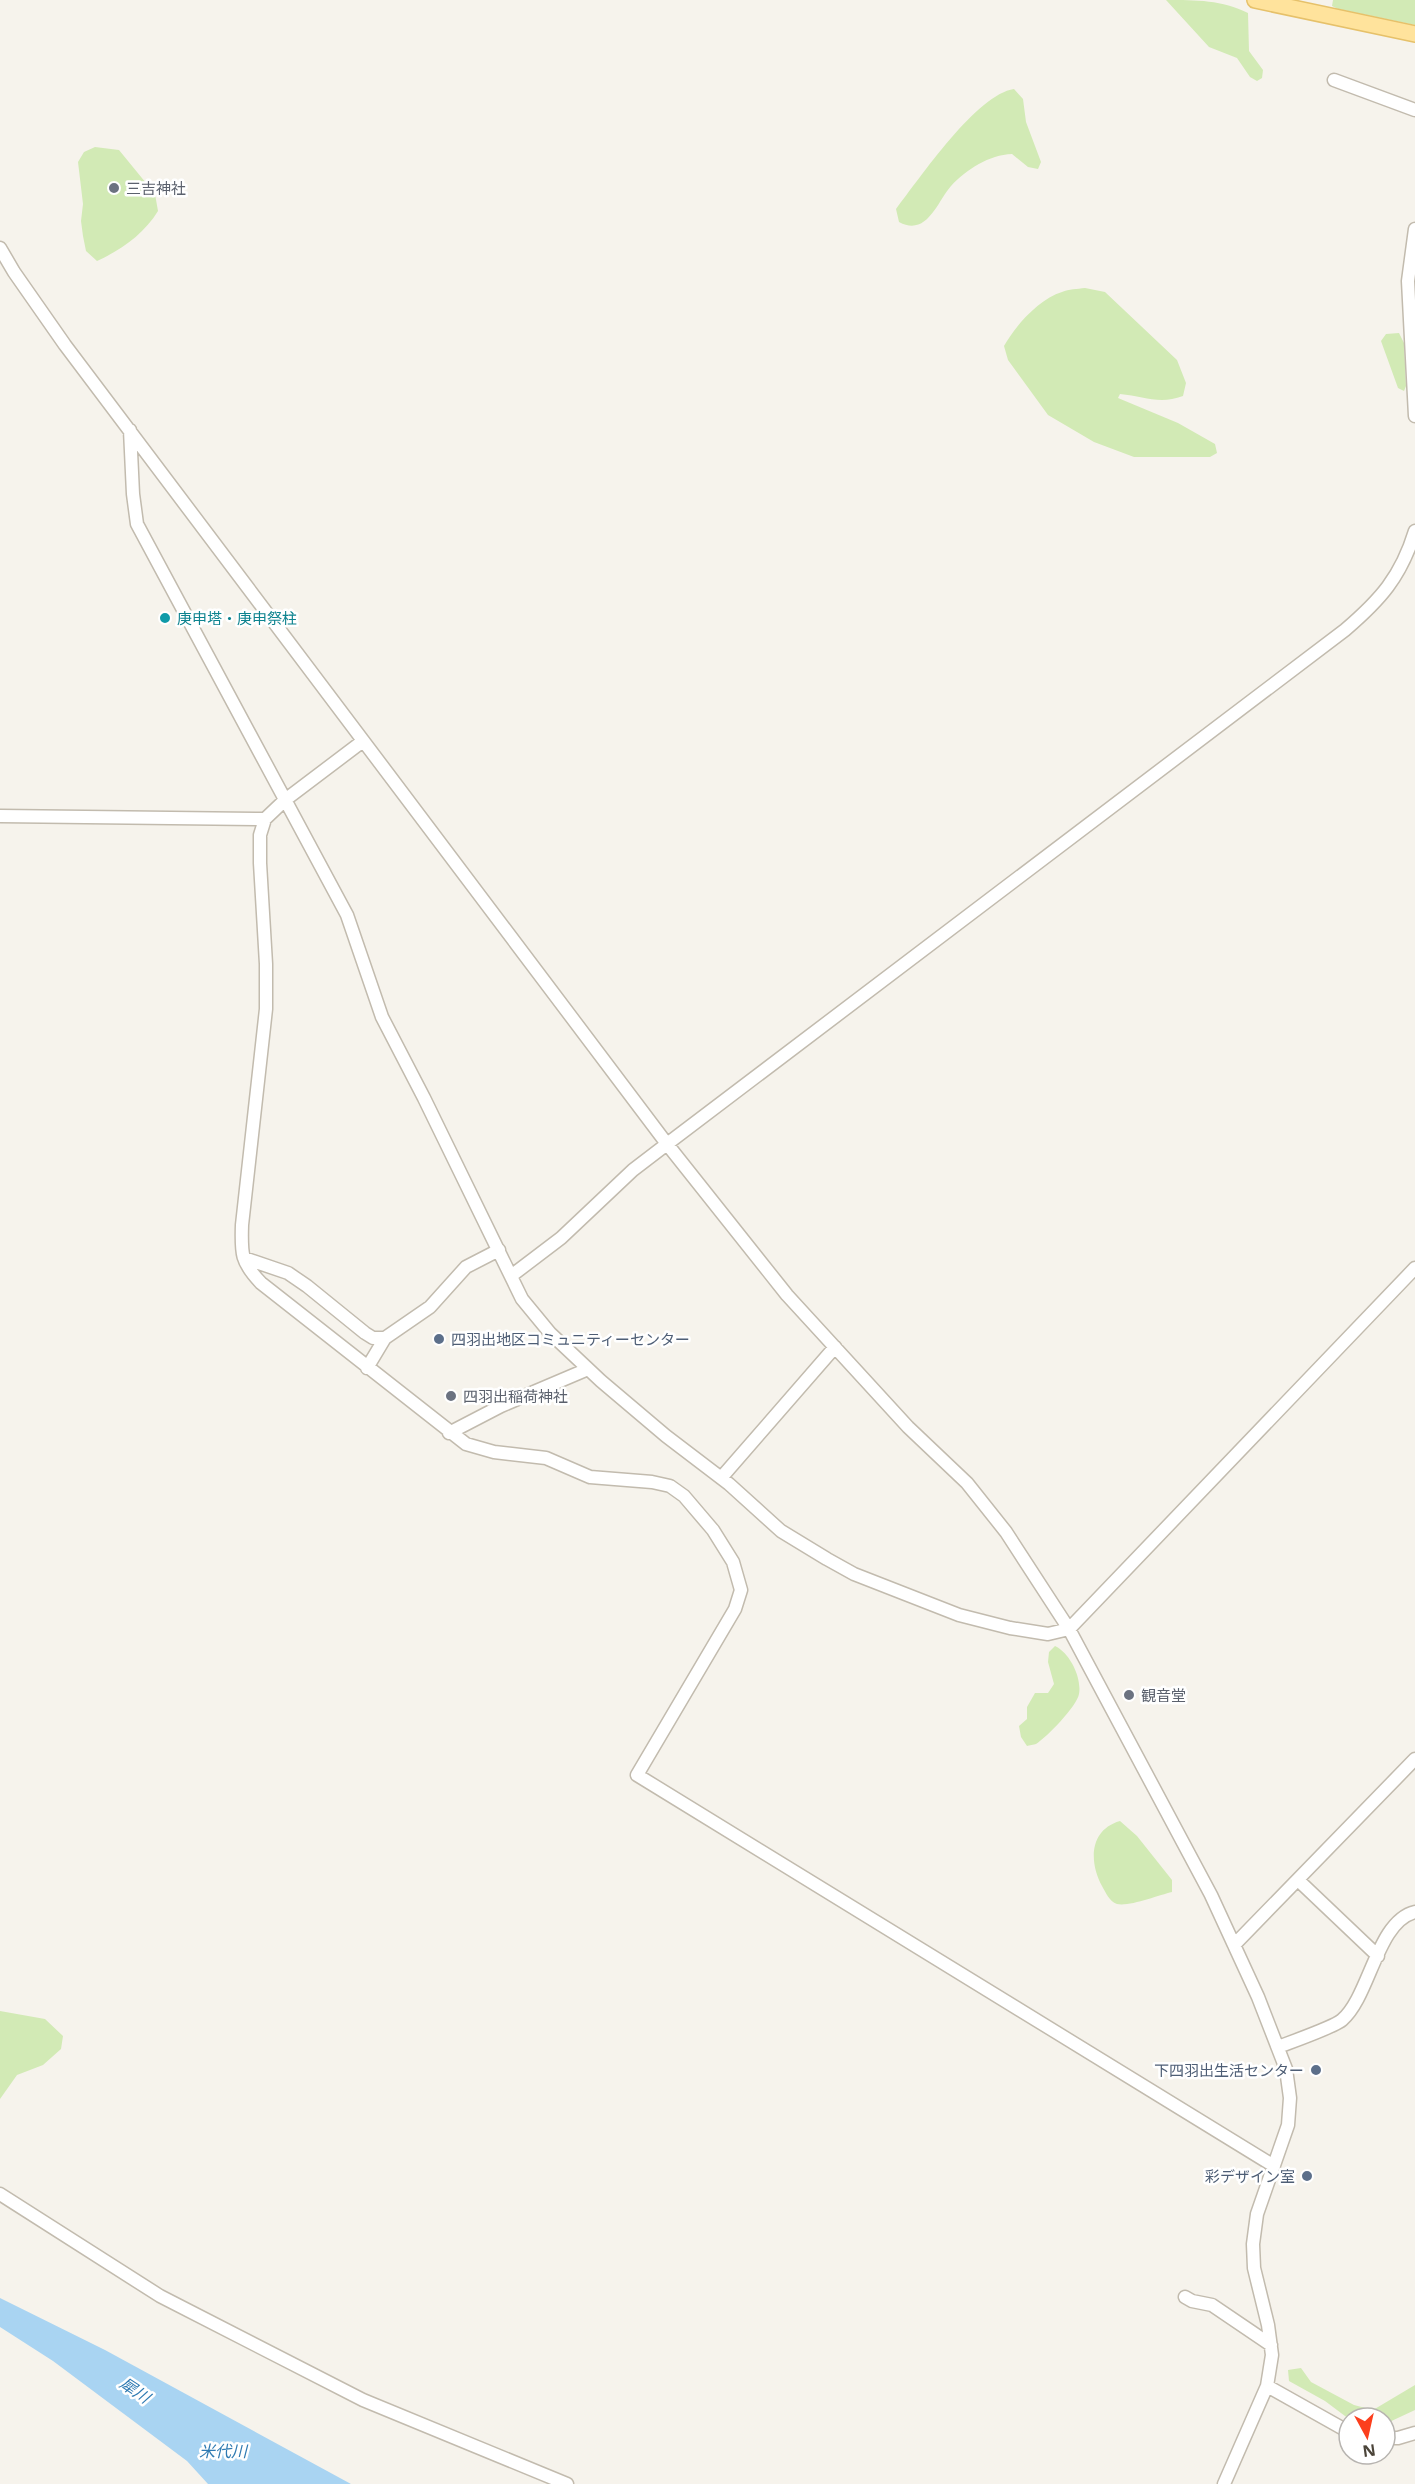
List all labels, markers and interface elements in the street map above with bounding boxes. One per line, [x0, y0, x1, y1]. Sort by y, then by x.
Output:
place label: 三吉神社 [126, 178, 186, 198]
marker: 三吉神社 [107, 181, 121, 195]
place label: 庚申塔・庚申祭柱 [177, 608, 297, 628]
marker: 庚申塔・庚申祭柱 [158, 611, 172, 625]
place label: 四羽出地区コミュニティーセンター [451, 1329, 690, 1349]
marker: 四羽出地区コミュニティーセンター [432, 1332, 446, 1346]
place label: 四羽出稲荷神社 [463, 1386, 568, 1406]
marker: 四羽出稲荷神社 [444, 1389, 458, 1403]
place label: 観音堂 [1141, 1685, 1186, 1705]
marker: 観音堂 [1122, 1688, 1136, 1702]
place label: 下四羽出生活センター [1154, 2060, 1304, 2080]
marker: 下四羽出生活センター [1309, 2063, 1323, 2077]
place label: 彩デザイン室 [1205, 2166, 1295, 2186]
marker: 彩デザイン室 [1300, 2169, 1314, 2183]
water label: 犀川 [116, 2372, 156, 2409]
north arrow [1337, 2406, 1397, 2466]
text: N [1361, 2439, 1377, 2463]
water label: 米代川 [199, 2440, 249, 2462]

